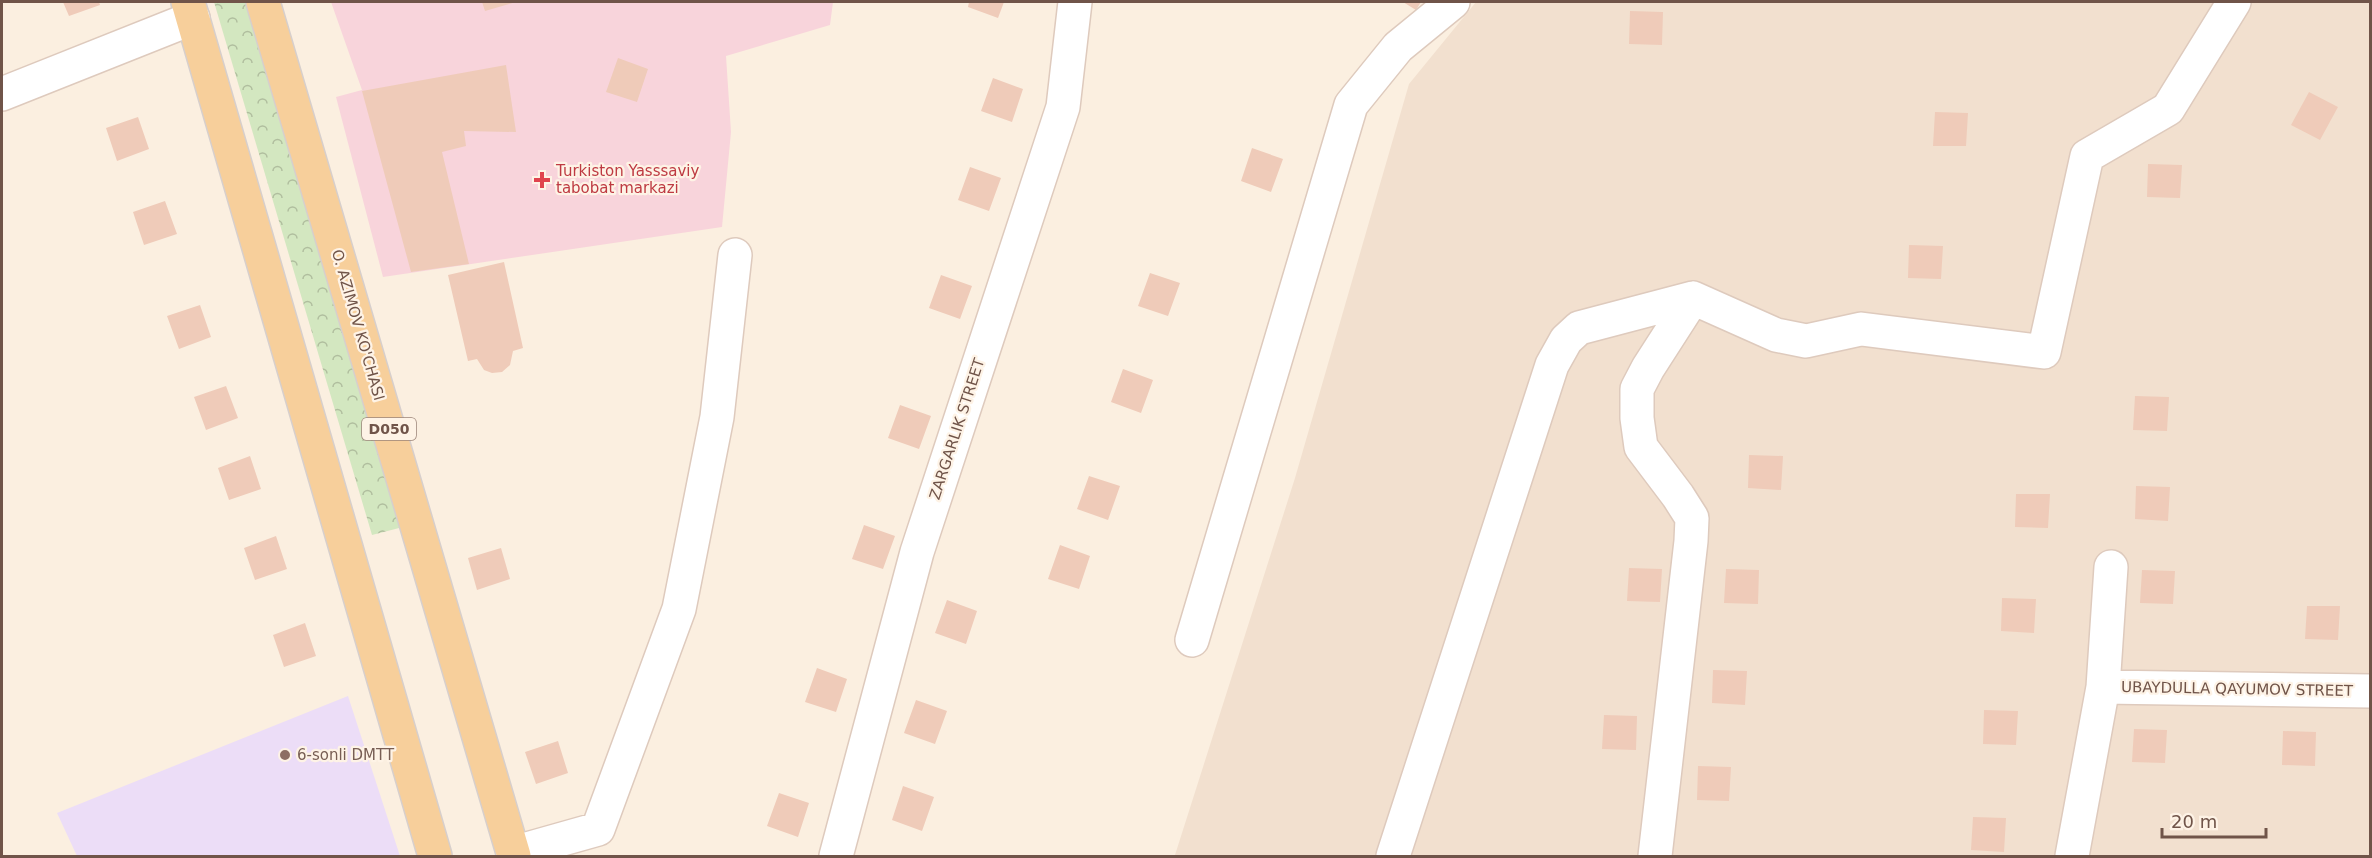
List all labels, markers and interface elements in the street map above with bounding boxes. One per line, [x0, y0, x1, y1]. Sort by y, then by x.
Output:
place label: Turkiston Yasssaviy tabobat markazi [555, 162, 700, 197]
marker: Turkiston Yasssaviy tabobat markazi [533, 171, 551, 189]
street label: O. AZIMOV KO'CHASI [328, 247, 388, 403]
street label: ZARGARLIK STREET [926, 355, 989, 502]
road number: D050 [362, 418, 416, 440]
street label: UBAYDULLA QAYUMOV STREET [2121, 678, 2354, 700]
place label: 6-sonli DMTT [297, 746, 395, 764]
marker: 6-sonli DMTT [278, 748, 292, 762]
scale bar [2162, 801, 2266, 839]
text: 20 m [2171, 811, 2217, 832]

